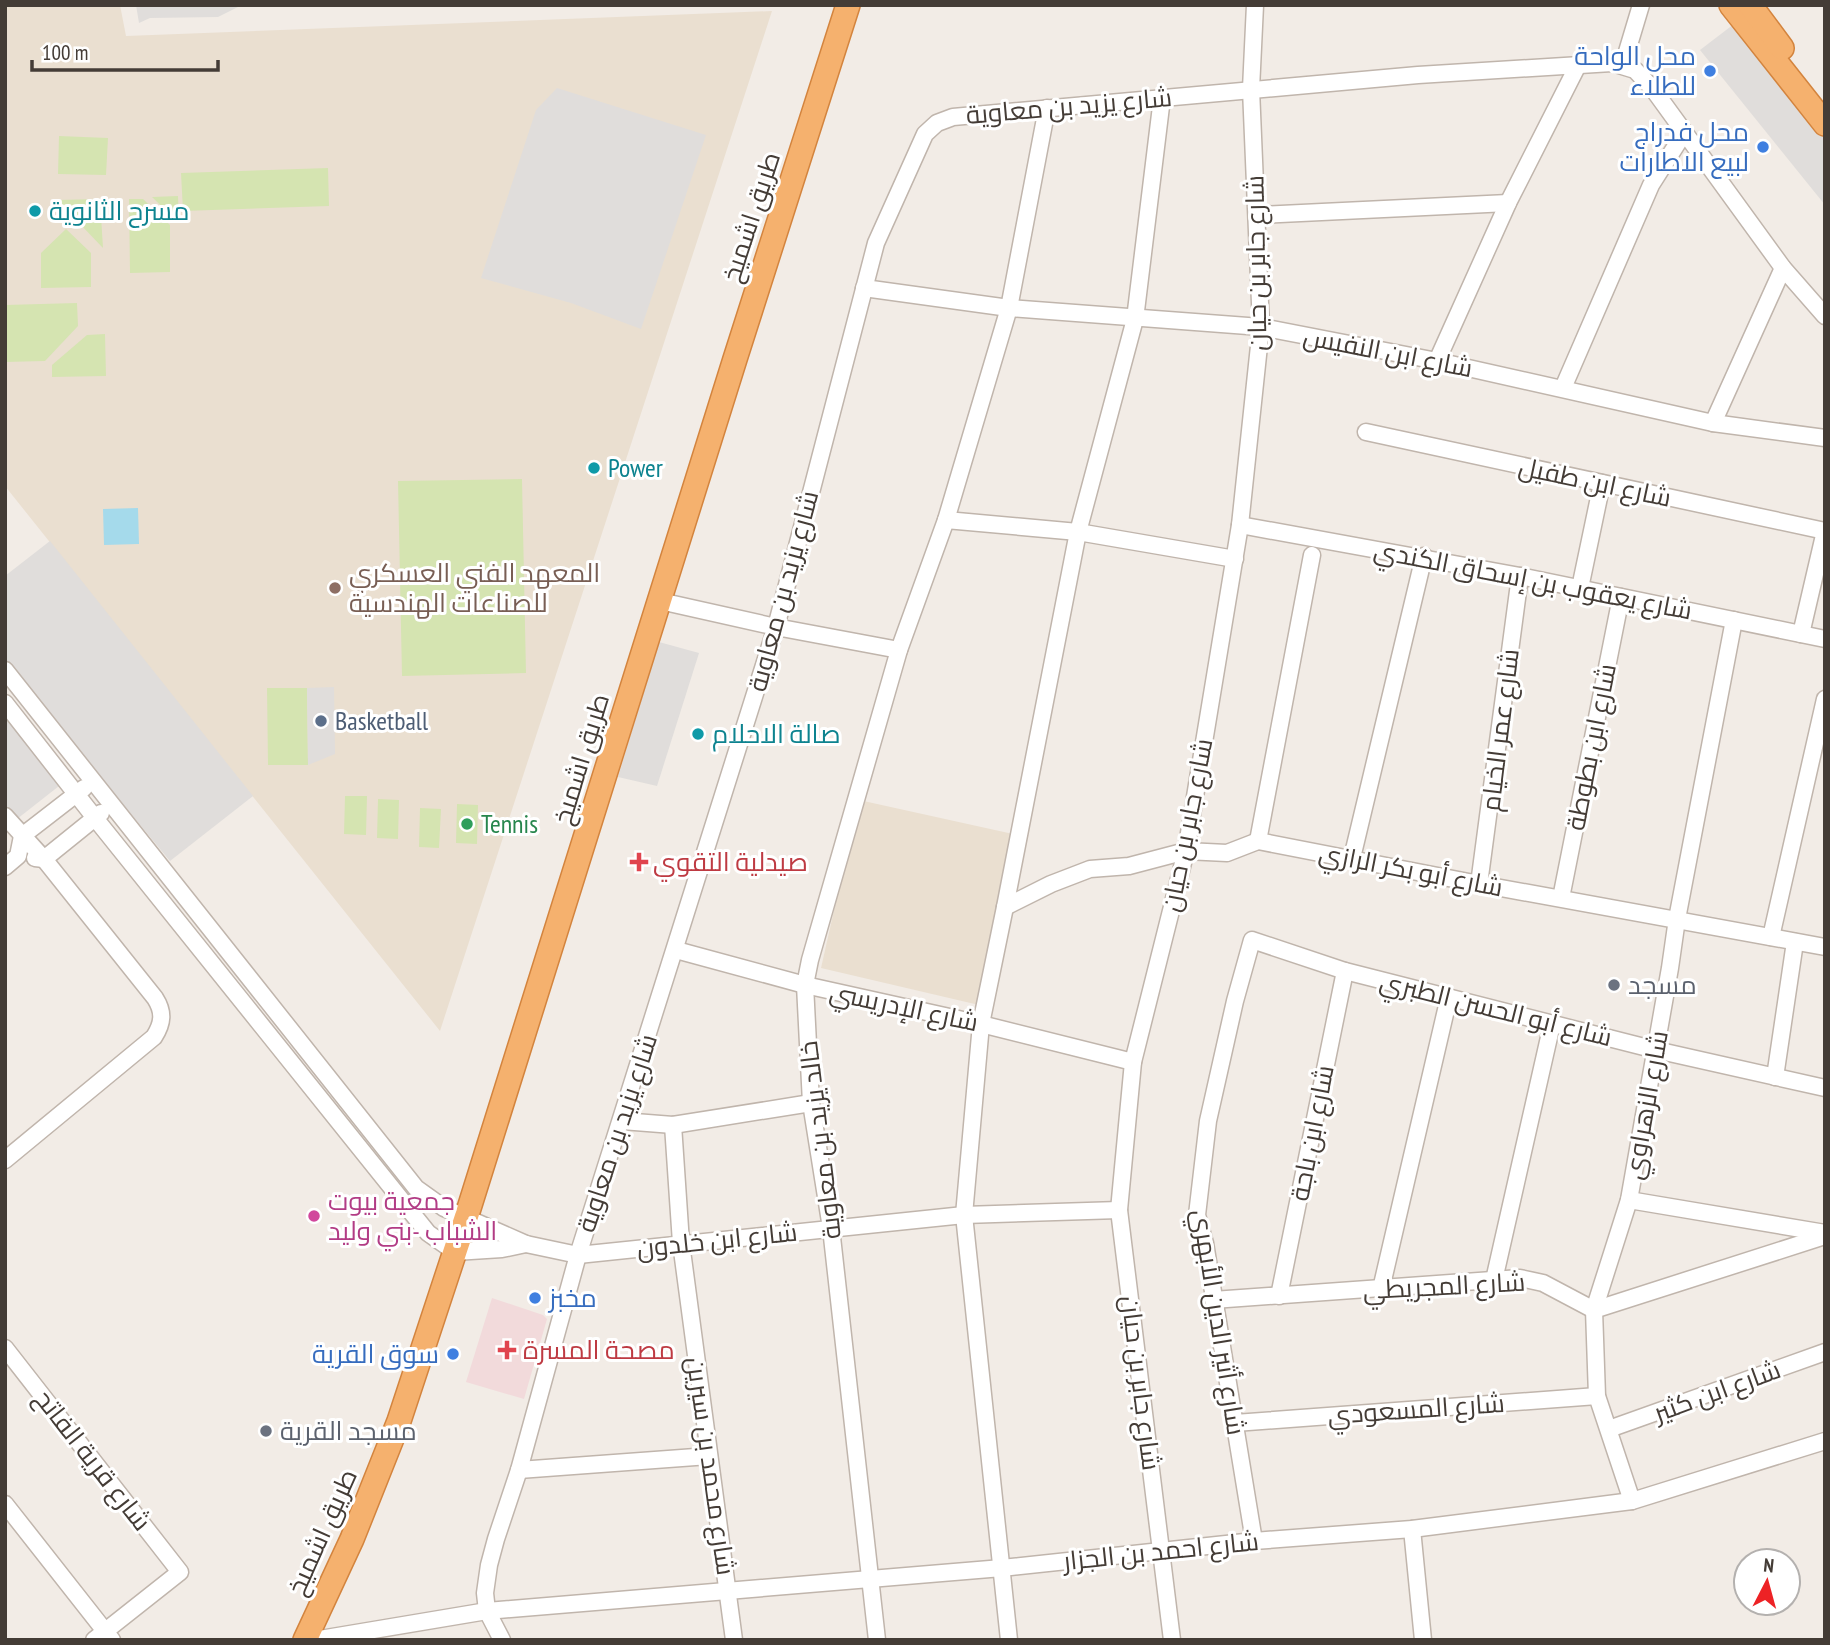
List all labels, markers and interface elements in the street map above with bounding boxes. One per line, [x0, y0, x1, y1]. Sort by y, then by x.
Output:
scale bar [32, 28, 217, 72]
text: 100 m [42, 39, 88, 66]
place label: محل الواحة للطلاء [1574, 39, 1696, 102]
marker: محل الواحة للطلاء [1702, 63, 1718, 79]
street label: شارع يزيد بن معاوية [965, 80, 1173, 132]
place label: محل فدراج لبيع الاطارات [1620, 115, 1749, 179]
marker: محل فدراج لبيع الاطارات [1755, 139, 1771, 155]
street label: طريق اشميخ [714, 148, 788, 286]
street label: شارع جابر بن حيان [1237, 175, 1275, 351]
place label: مسرح الثانوية [49, 194, 189, 228]
marker: مسرح الثانوية [27, 203, 43, 219]
street label: شارع ابن النفيس [1300, 319, 1476, 385]
street label: شارع ابن طفيل [1516, 449, 1674, 515]
place label: Power [608, 451, 663, 484]
marker: Power [586, 460, 602, 476]
street label: شارع يزيد بن معاوية [740, 487, 826, 695]
street label: شارع يعقوب بن إسحاق الكندي [1370, 532, 1695, 631]
place label: المعهد الفني العسكري للصناعات الهندسية [349, 556, 600, 619]
marker: المعهد الفني العسكري للصناعات الهندسية [327, 580, 343, 596]
street label: شارع عمر الخيام [1473, 647, 1528, 813]
street label: شارع ابن بطوطة [1558, 661, 1624, 833]
street label: طريق اشميخ [545, 690, 617, 828]
place label: Basketball [335, 704, 428, 737]
marker: Basketball [313, 713, 329, 729]
place label: صالة الاحلام [712, 717, 841, 752]
marker: صالة الاحلام [690, 726, 706, 742]
street label: شارع جابر بن حيان [1154, 735, 1220, 915]
place label: Tennis [481, 807, 538, 840]
marker: Tennis [459, 816, 475, 832]
street label: شارع أبو بكر الرازي [1316, 835, 1506, 907]
place label: صيدلية التقوي [653, 845, 808, 882]
marker: صيدلية التقوي [631, 854, 647, 870]
street label: شارع أبو الحسن الطبري [1376, 964, 1616, 1057]
place label: مسجد [1628, 968, 1697, 1001]
street label: شارع الإدريسي [826, 975, 981, 1041]
marker: مسجد [1606, 977, 1622, 993]
street label: شارع الزهراوي [1616, 1028, 1679, 1183]
street label: شارع يزيد بن معاوية [569, 1029, 665, 1237]
street label: خالد يزيد بن معاوية [791, 1039, 848, 1241]
street label: شارع ابن باجة [1282, 1062, 1342, 1204]
place label: جمعية بيوت الشباب -بني وليد [328, 1184, 497, 1252]
street label: شارع أثير الدين الأبهري [1181, 1207, 1254, 1438]
marker: جمعية بيوت الشباب -بني وليد [306, 1208, 322, 1224]
street label: شارع ابن خلدون [635, 1215, 799, 1265]
street label: شارع المجريطي [1362, 1265, 1526, 1311]
place label: مخبز [547, 1281, 597, 1314]
marker: مخبز [527, 1290, 543, 1306]
street label: شارع جابر بن حيان [1113, 1294, 1169, 1472]
place label: مصحة المسرة [523, 1333, 675, 1366]
place label: سوق القرية [312, 1337, 439, 1370]
marker: مصحة المسرة [497, 1340, 517, 1360]
marker: سوق القرية [445, 1346, 461, 1362]
street label: شارع ابن كثير [1647, 1352, 1785, 1430]
street label: شارع محمد بن سيرين [679, 1355, 743, 1577]
street label: شارع قرية الفاتح [27, 1382, 159, 1538]
street label: شارع المسعودي [1326, 1386, 1506, 1435]
place label: مسجد القرية [280, 1414, 417, 1447]
marker: مسجد القرية [258, 1423, 274, 1439]
street label: طريق اشميخ [279, 1463, 365, 1601]
street label: شارع احمد بن الجزار [1060, 1524, 1260, 1578]
north arrow [1732, 1547, 1802, 1617]
text: N [1762, 1553, 1775, 1578]

